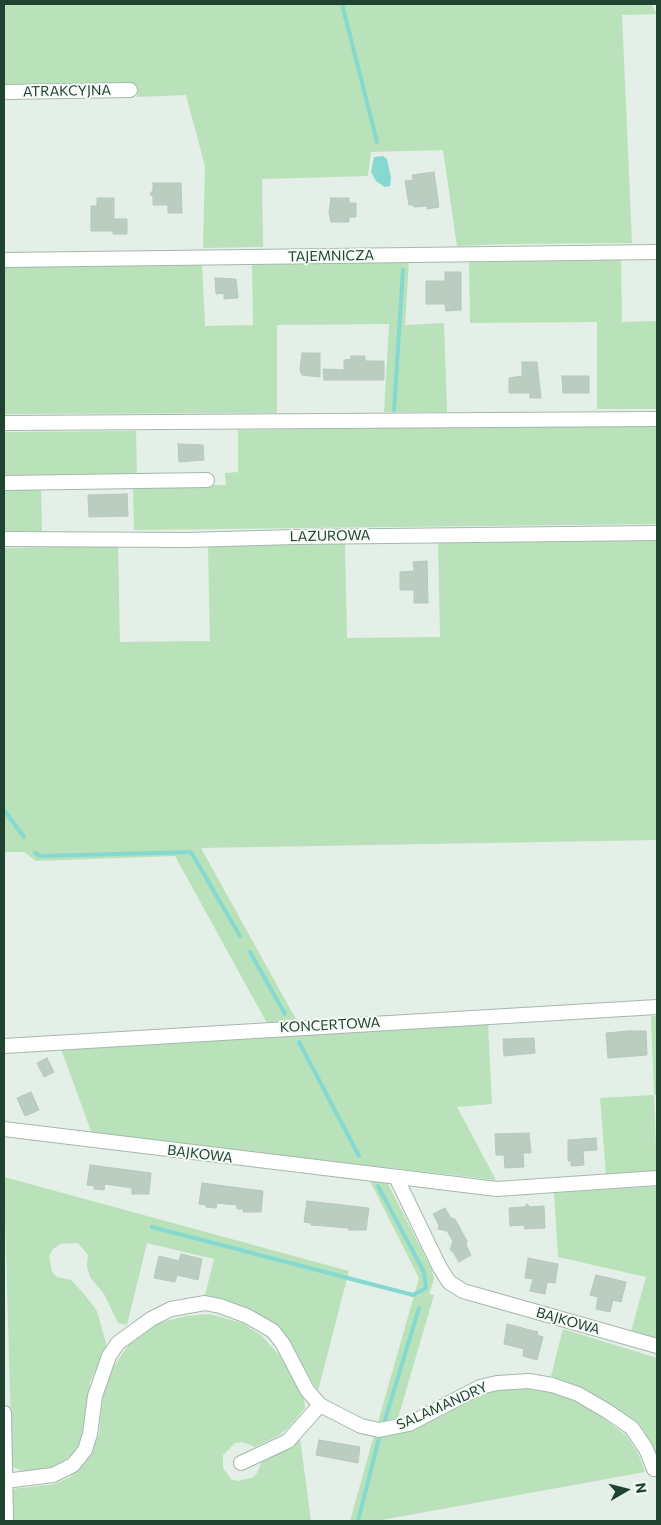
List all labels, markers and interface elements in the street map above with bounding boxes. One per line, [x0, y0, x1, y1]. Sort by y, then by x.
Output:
street label: ATRAKCYJNA [23, 82, 111, 100]
street label: TAJEMNICZA [288, 247, 374, 265]
street label: LAZUROWA [290, 527, 370, 545]
street label: KONCERTOWA [279, 1014, 381, 1036]
street label: BAJKOWA [166, 1142, 234, 1166]
street label: BAJKOWA [534, 1304, 602, 1338]
street label: SALAMANDRY [394, 1378, 490, 1434]
north arrow [601, 1465, 651, 1515]
text: N [632, 1481, 650, 1494]

